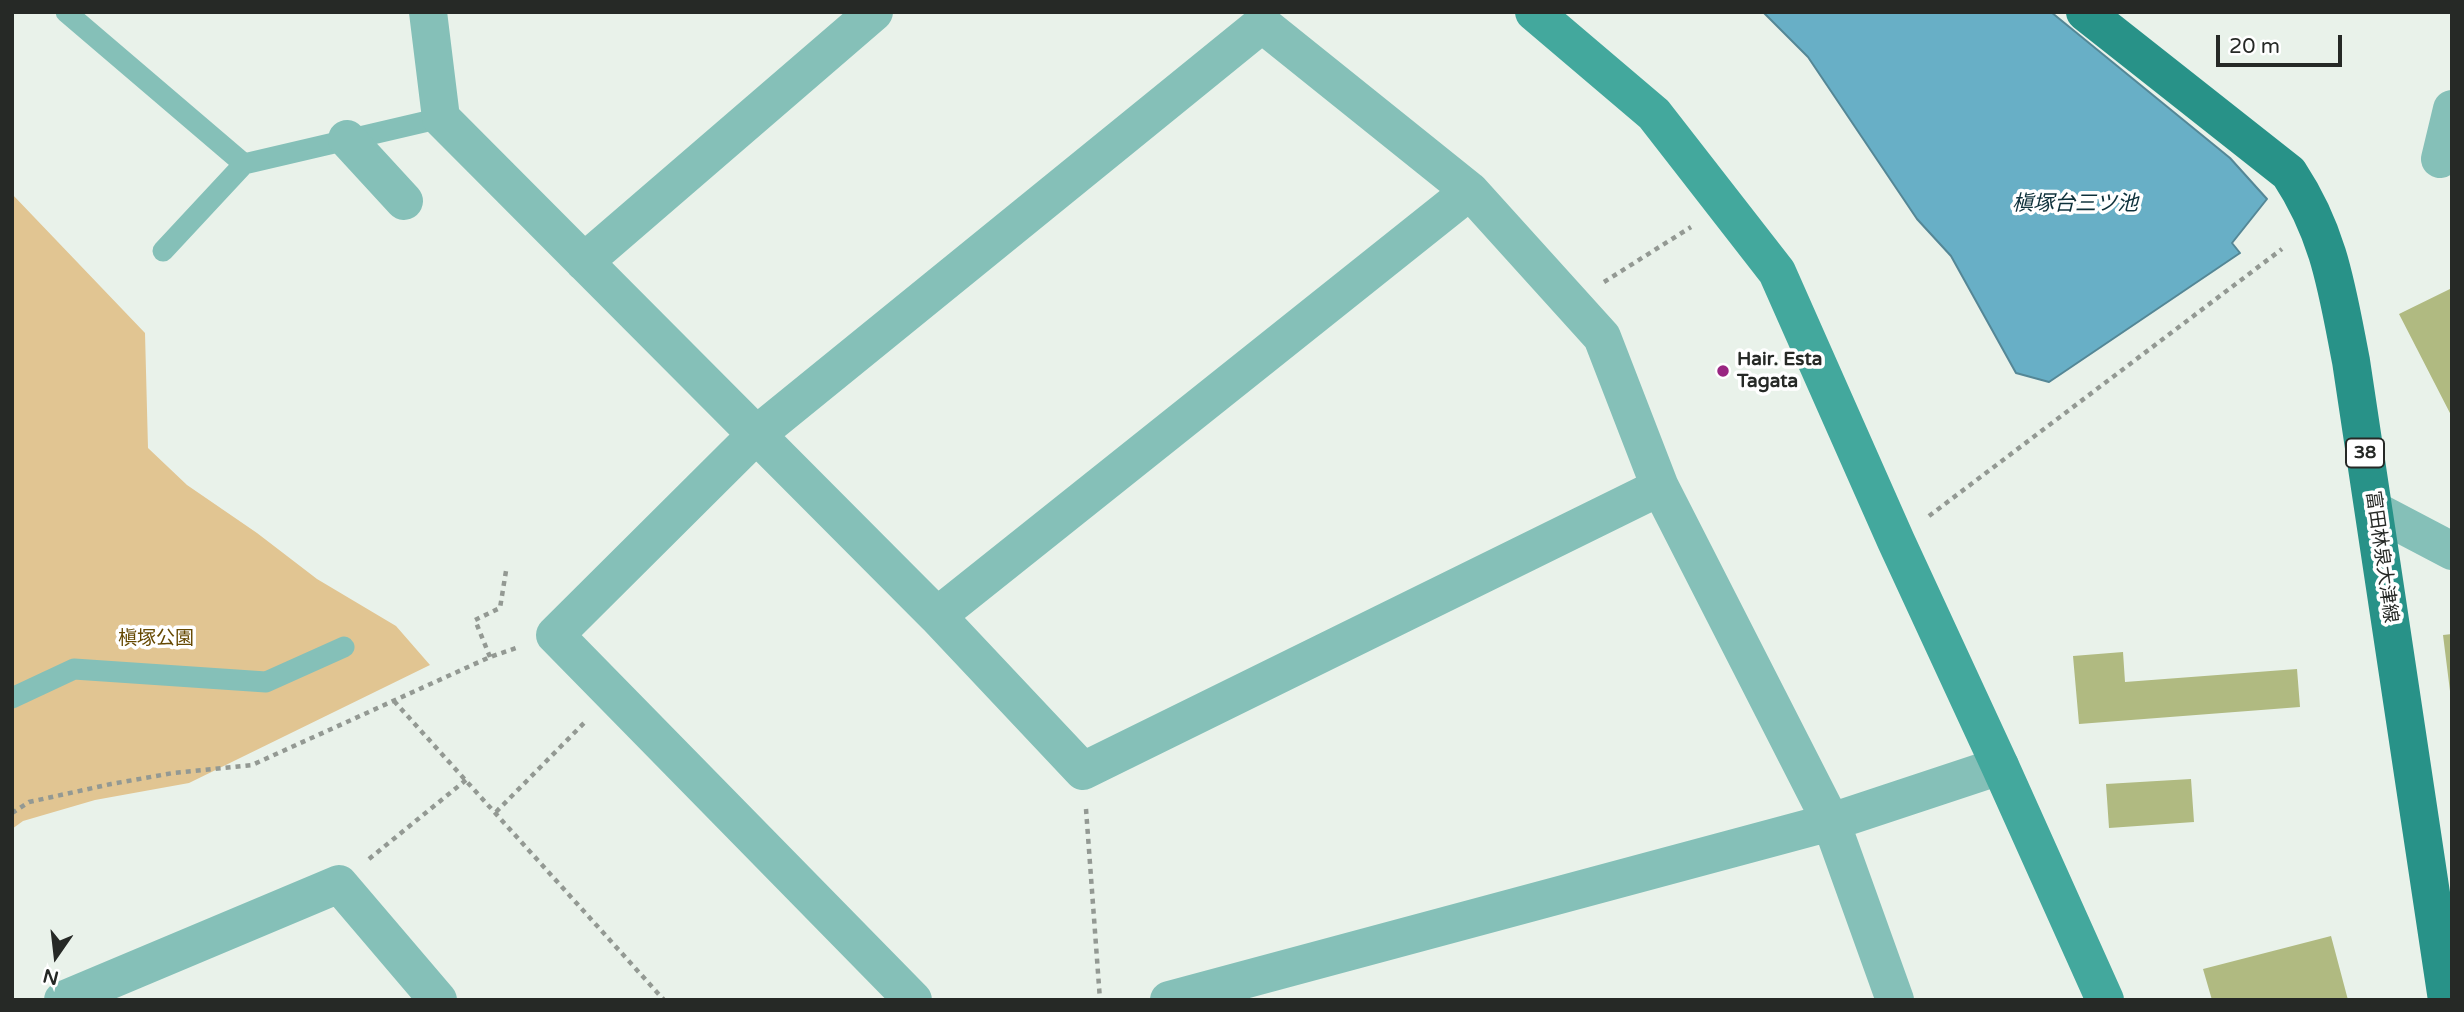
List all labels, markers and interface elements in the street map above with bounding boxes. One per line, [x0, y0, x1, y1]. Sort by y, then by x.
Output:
scale bar [2219, 21, 2345, 65]
text: 20 m [2229, 34, 2280, 59]
water label: 槇塚台三ツ池 [2012, 191, 2138, 217]
place label: Hair. Esta Tagata [1737, 349, 1822, 393]
marker: Hair. Esta Tagata [1715, 363, 1731, 379]
road number: 38 [2346, 438, 2384, 467]
street label: 富田林泉大津線 [2360, 490, 2402, 624]
park label: 槇塚公園 [118, 628, 194, 650]
north arrow [21, 921, 91, 991]
text: N [41, 964, 61, 989]

